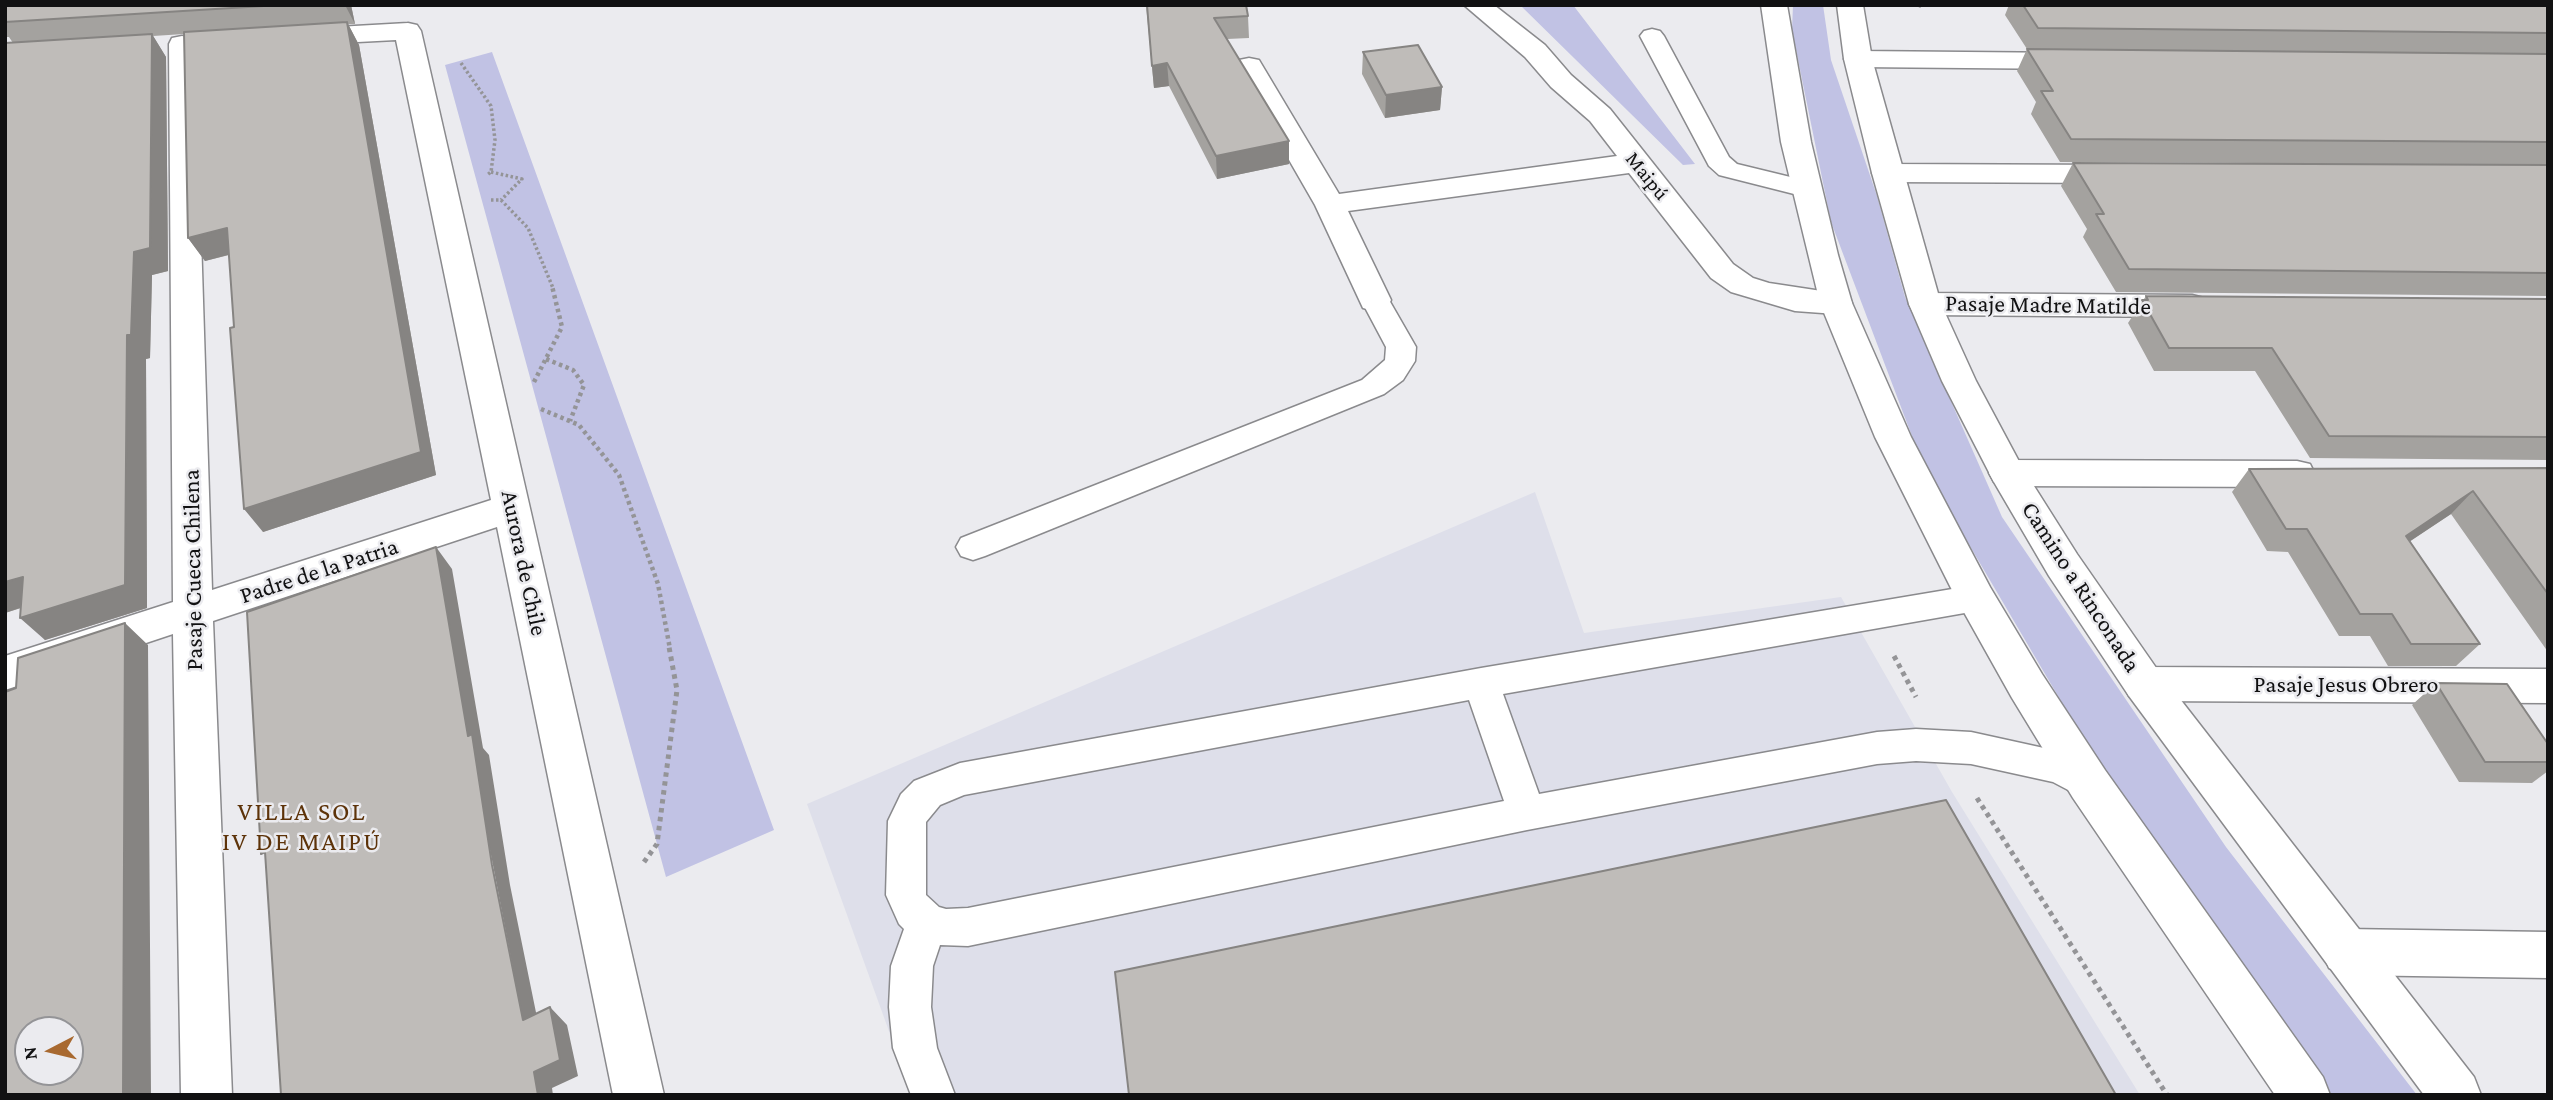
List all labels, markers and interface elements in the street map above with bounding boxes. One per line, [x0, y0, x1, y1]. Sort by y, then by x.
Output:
street label: Maipú [1620, 147, 1674, 205]
street label: Pasaje Madre Matilde [1945, 289, 2151, 321]
street label: Pasaje Cueca Chilena [177, 469, 209, 671]
street label: Aurora de Chile [495, 488, 553, 638]
street label: Camino a Rinconada [2015, 496, 2147, 678]
street label: Padre de la Patria [236, 532, 402, 610]
street label: Pasaje Jesus Obrero [2254, 671, 2438, 699]
district label: VILLA SOL IV DE MAIPÚ [223, 796, 381, 858]
north arrow [14, 1016, 84, 1086]
text: N [18, 1046, 41, 1061]

